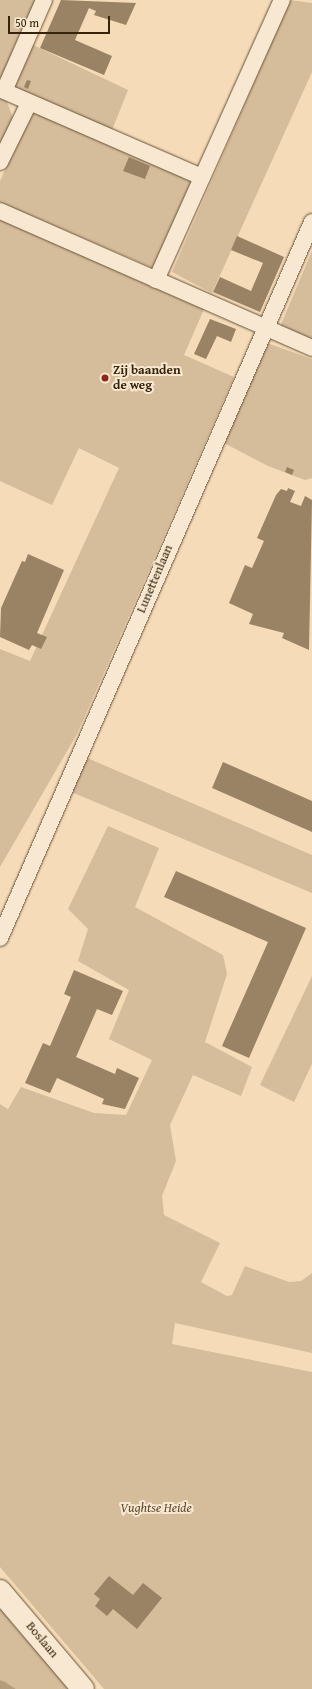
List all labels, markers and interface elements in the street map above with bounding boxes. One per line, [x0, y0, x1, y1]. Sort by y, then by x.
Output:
scale bar [10, 8, 112, 34]
text: 50 m [15, 14, 39, 31]
place label: Zij baanden de weg [113, 363, 181, 394]
marker: Zij baanden de weg [100, 373, 110, 383]
street label: Lunettenlaan [134, 543, 176, 615]
park label: Vughtse Heide [120, 1500, 192, 1516]
street label: Boslaan [22, 1619, 62, 1661]

